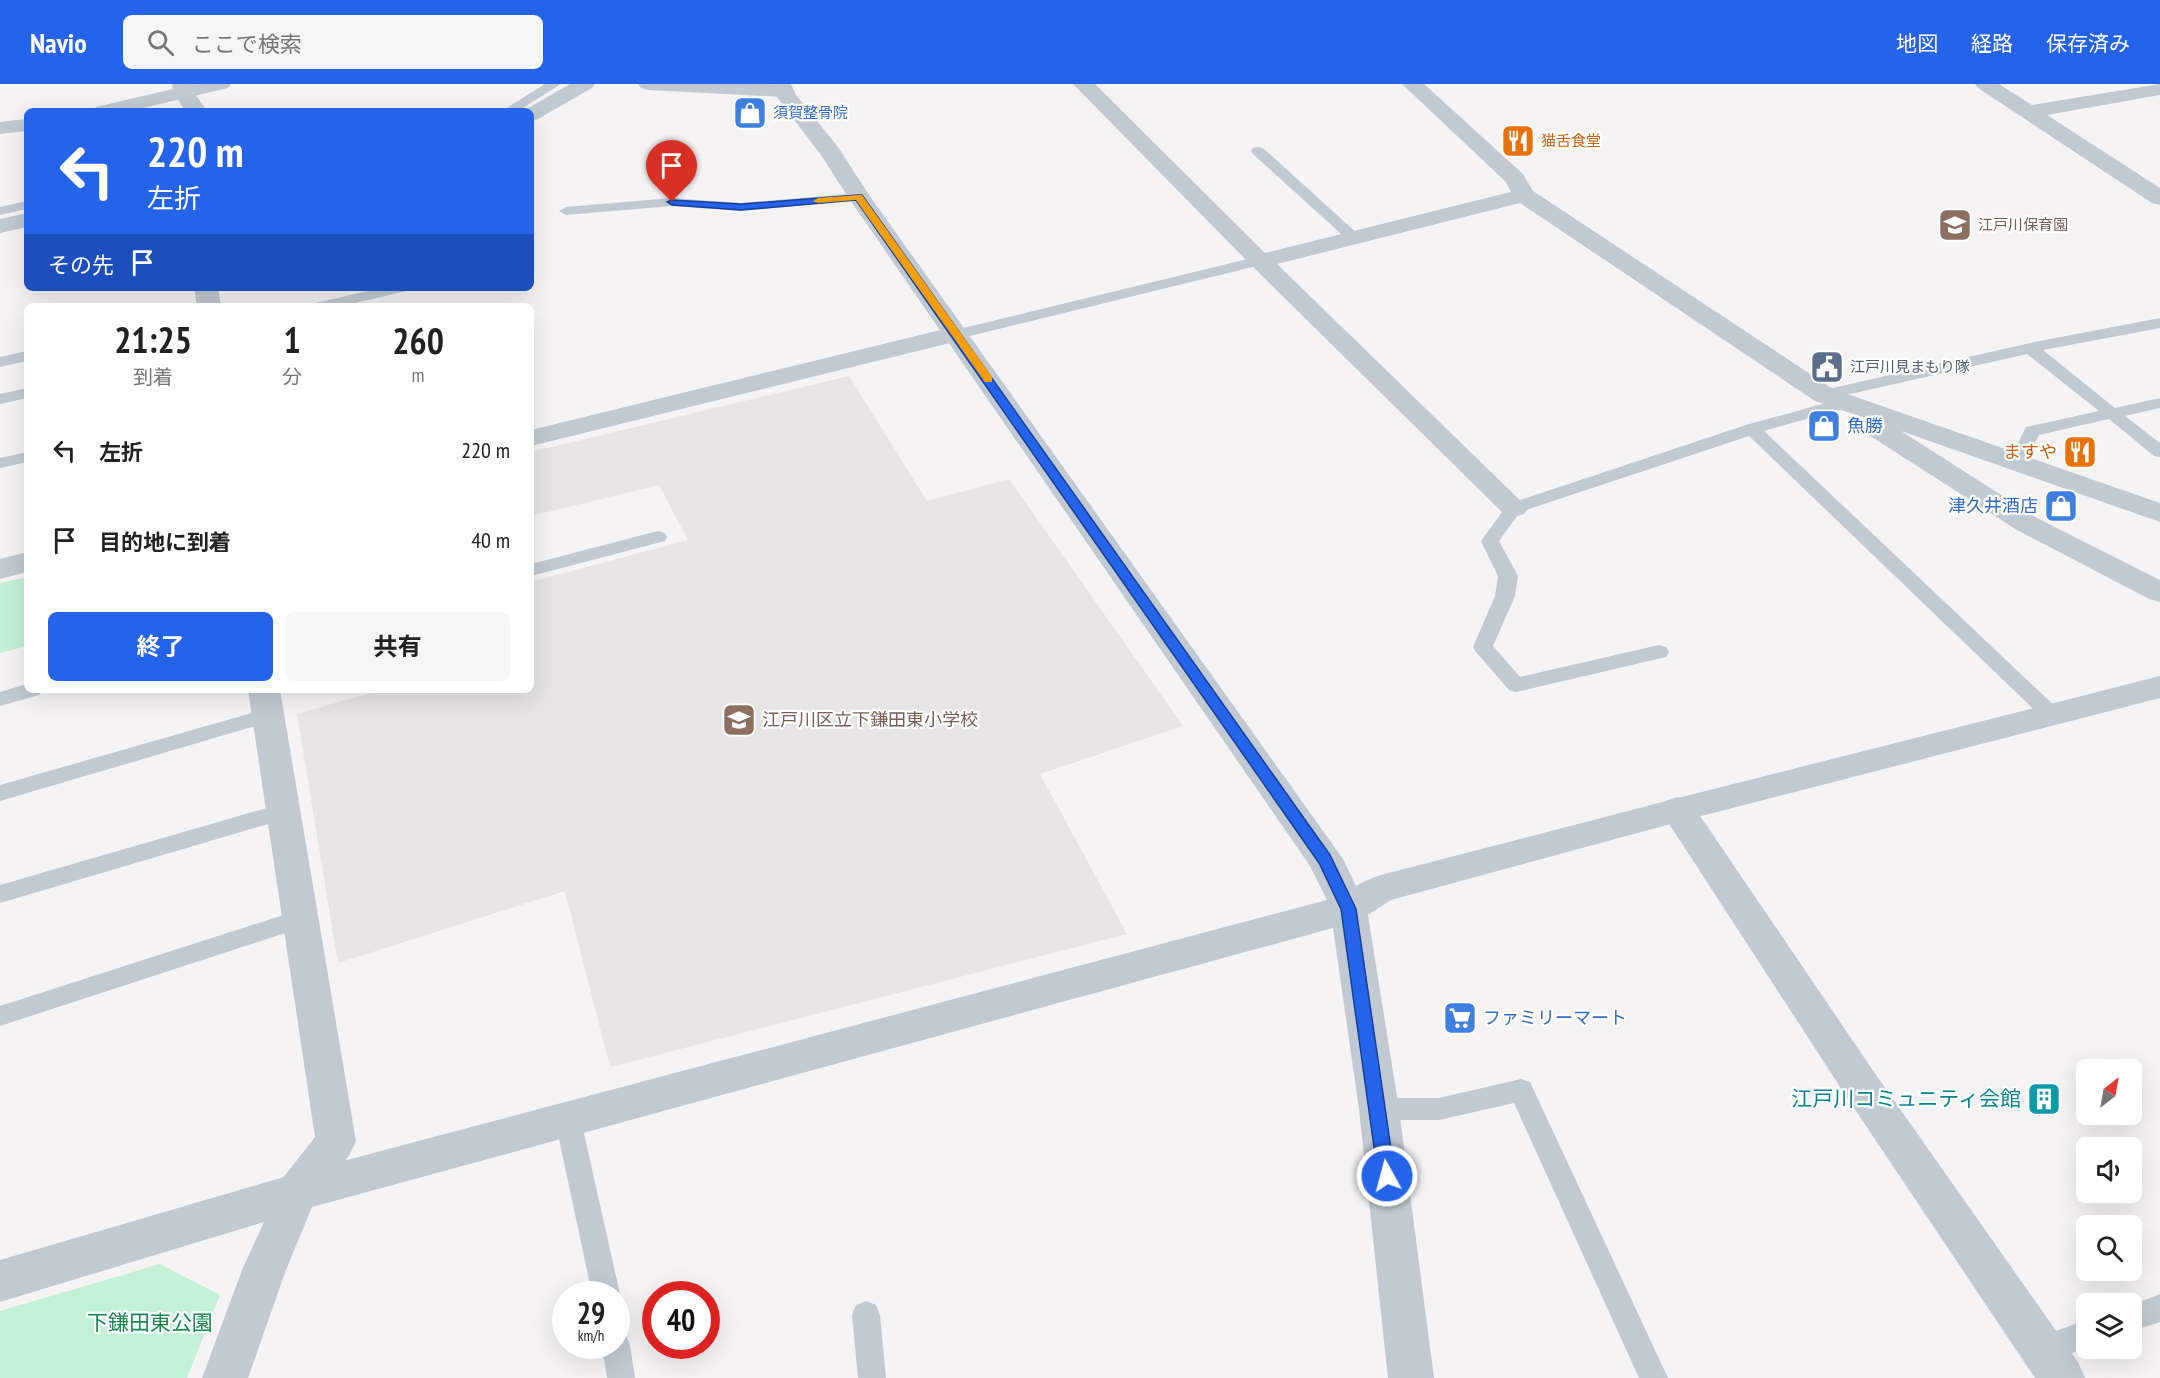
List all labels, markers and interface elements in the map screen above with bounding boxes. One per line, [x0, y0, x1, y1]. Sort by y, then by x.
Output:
search box [123, 15, 543, 69]
text: Navio [30, 24, 87, 61]
icon: search [144, 26, 177, 59]
text: ここで検索 [192, 30, 302, 58]
text: 地図 [1896, 30, 1938, 57]
text: 経路 [1971, 30, 2013, 57]
text: 保存済み [2046, 30, 2130, 57]
shop icon: 須賀整骨院 [732, 95, 768, 131]
place label: 須賀整骨院 [773, 103, 848, 122]
restaurant icon: 猫舌食堂 [1500, 123, 1536, 159]
text: 220 m [147, 124, 244, 179]
place label: 猫舌食堂 [1541, 131, 1601, 150]
icon: left [48, 132, 126, 210]
pin [646, 140, 697, 202]
icon: arrive [655, 149, 688, 182]
text: 左折 [147, 181, 201, 215]
school or university icon: 江戸川保育園 [1937, 207, 1973, 243]
place label: 江戸川保育園 [1978, 215, 2068, 234]
icon: arrive [126, 246, 159, 279]
text: その先 [48, 251, 114, 279]
text: 21:25 [114, 316, 192, 363]
text: 1 [284, 316, 301, 363]
text: 260 [392, 317, 444, 364]
public building icon: 江戸川見まもり隊 [1809, 349, 1845, 385]
place label: 江戸川見まもり隊 [1850, 357, 1970, 376]
text: m [412, 362, 425, 388]
text: 到着 [133, 364, 173, 390]
text: 分 [282, 364, 302, 390]
shop icon: 魚勝 [1806, 408, 1842, 444]
place label: 魚勝 [1847, 414, 1883, 437]
icon: left [48, 434, 81, 467]
restaurant icon: ますや [2062, 434, 2098, 470]
text: 220 m [461, 436, 510, 464]
text: 左折 [99, 438, 143, 466]
place label: ますや [2003, 440, 2057, 463]
shop icon: 津久井酒店 [2043, 488, 2079, 524]
place label: 津久井酒店 [1948, 494, 2038, 517]
icon: arrive [48, 524, 81, 557]
text: 40 m [471, 526, 510, 554]
text: 目的地に到着 [99, 528, 231, 556]
button: 終了 [48, 612, 273, 681]
button: 共有 [285, 612, 510, 681]
school or university icon: 江戸川区立下鎌田東小学校 [721, 702, 757, 738]
place label: 江戸川区立下鎌田東小学校 [762, 708, 978, 731]
supermarket icon: ファミリーマート [1442, 1000, 1478, 1036]
place label: ファミリーマート [1483, 1006, 1627, 1029]
north arrow [2076, 1059, 2142, 1125]
map controls [2076, 1059, 2142, 1359]
building icon: 江戸川コミュニティ会館 [2026, 1081, 2062, 1117]
place label: 江戸川コミュニティ会館 [1791, 1085, 2021, 1112]
button: sound [2076, 1137, 2142, 1203]
position arrow [1355, 1144, 1419, 1208]
button: search [2076, 1215, 2142, 1281]
speed limit sign: 40 [642, 1281, 720, 1359]
text: 29 [577, 1293, 605, 1332]
button: layers [2076, 1293, 2142, 1359]
park label: 下鎌田東公園 [87, 1309, 213, 1336]
text: km/h [578, 1326, 604, 1345]

